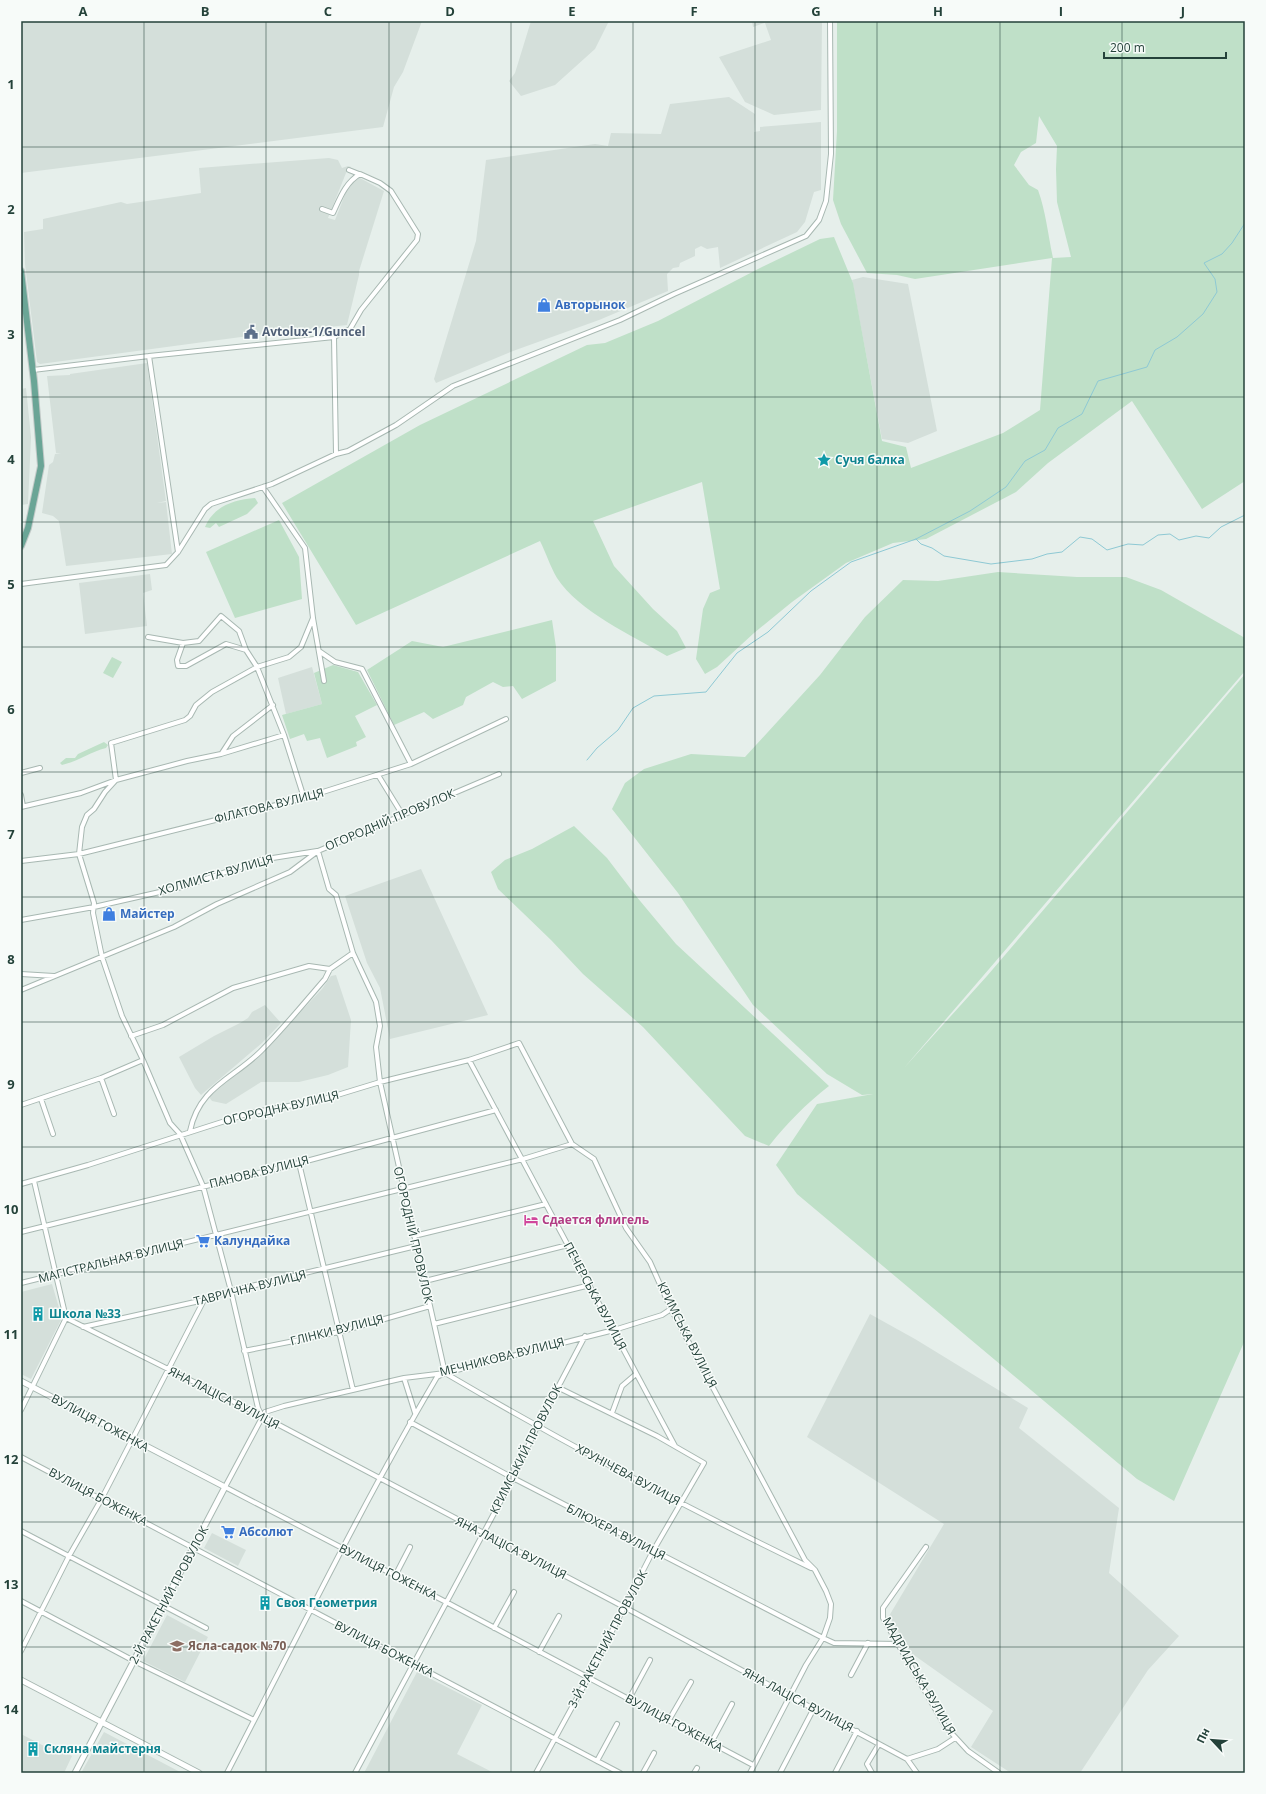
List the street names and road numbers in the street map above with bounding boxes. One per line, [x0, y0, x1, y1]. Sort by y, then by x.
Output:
street label: ФІЛАТОВА ВУЛИЦЯ [212, 784, 326, 827]
street label: ОГОРОДНІЙ ПРОВУЛОК [322, 784, 458, 855]
street label: ХОЛМИСТА ВУЛИЦЯ [156, 850, 275, 899]
street label: ОГОРОДНА ВУЛИЦЯ [221, 1086, 340, 1129]
street label: ПАНОВА ВУЛИЦЯ [207, 1151, 310, 1192]
street label: ОГОРОДНІЙ ПРОВУЛОК [389, 1165, 438, 1305]
street label: МАГІСТРАЛЬНАЯ ВУЛИЦЯ [36, 1234, 185, 1287]
street label: ПЕЧЕРСЬКА ВУЛИЦЯ [560, 1239, 631, 1353]
street label: ТАВРИЧНА ВУЛИЦЯ [192, 1265, 308, 1310]
street label: КРИМСЬКА ВУЛИЦЯ [653, 1279, 722, 1391]
street label: ГЛІНКИ ВУЛИЦЯ [288, 1310, 385, 1349]
street label: МЕЧНИКОВА ВУЛИЦЯ [438, 1333, 566, 1380]
street label: ЯНА ЛАЦІСА ВУЛИЦЯ [166, 1362, 283, 1433]
street label: КРИМСЬКИЙ ПРОВУЛОК [485, 1380, 566, 1517]
street label: ВУЛИЦЯ ГОЖЕНКА [48, 1390, 152, 1456]
street label: ХРУНІЧЕВА ВУЛИЦЯ [573, 1440, 684, 1509]
street label: ВУЛИЦЯ БОЖЕНКА [46, 1463, 151, 1530]
street label: БЛЮХЕРА ВУЛИЦЯ [564, 1499, 669, 1564]
street label: ЯНА ЛАЦІСА ВУЛИЦЯ [453, 1512, 570, 1583]
street label: 2-Й РАКЕТНИЙ ПРОВУЛОК [125, 1522, 213, 1667]
street label: ВУЛИЦЯ ГОЖЕНКА [336, 1539, 441, 1604]
street label: 3-Й РАКЕТНИЙ ПРОВУЛОК [564, 1566, 652, 1711]
street label: МАДРИДСЬКА ВУЛИЦЯ [879, 1614, 960, 1738]
street label: ВУЛИЦЯ БОЖЕНКА [332, 1616, 437, 1681]
street label: ЯНА ЛАЦІСА ВУЛИЦЯ [740, 1663, 856, 1736]
street label: ВУЛИЦЯ ГОЖЕНКА [622, 1690, 726, 1756]

